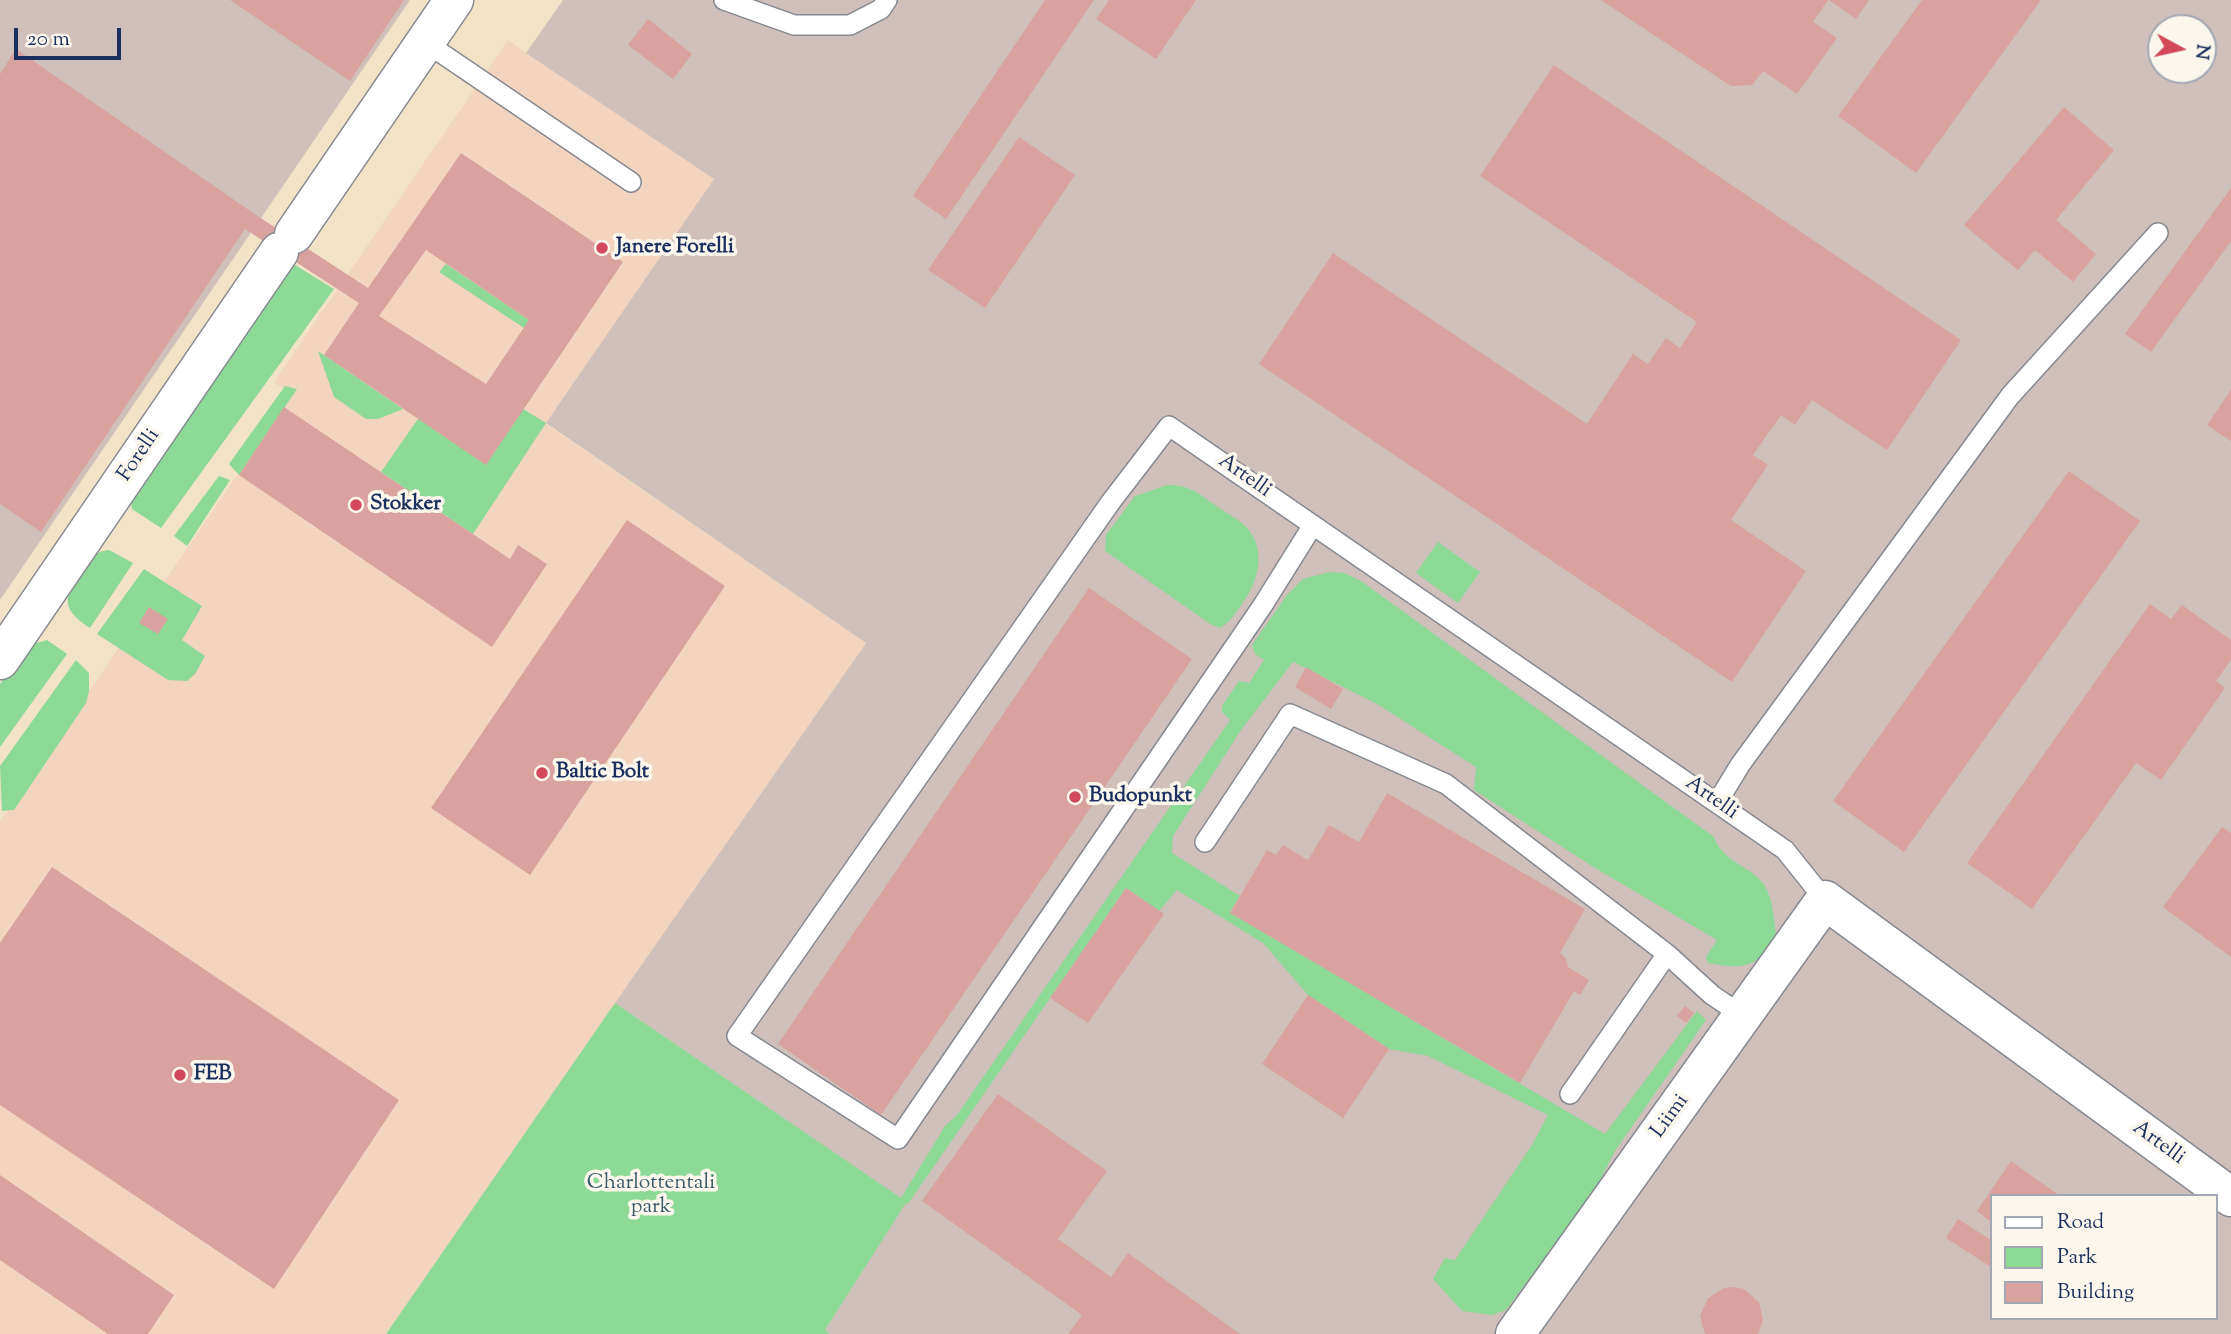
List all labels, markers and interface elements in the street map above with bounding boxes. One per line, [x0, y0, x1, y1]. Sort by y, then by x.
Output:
scale bar [18, 14, 124, 58]
north arrow [2147, 14, 2217, 84]
text: 20 m [27, 25, 70, 55]
text: N [2187, 42, 2216, 61]
place label: Janere Forelli [616, 235, 734, 261]
marker: Janere Forelli [594, 240, 610, 256]
street label: Forelli [113, 425, 167, 487]
street label: Artelli [1213, 450, 1275, 504]
place label: Stokker [370, 492, 441, 518]
marker: Stokker [348, 497, 364, 513]
place label: Baltic Bolt [556, 760, 649, 786]
marker: Baltic Bolt [534, 765, 550, 781]
street label: Artelli [1680, 772, 1742, 826]
place label: Budopunkt [1089, 784, 1192, 810]
marker: Budopunkt [1067, 789, 1083, 805]
place label: FEB [194, 1062, 232, 1088]
marker: FEB [172, 1067, 188, 1083]
street label: Liimi [1647, 1090, 1695, 1144]
street label: Artelli [2127, 1116, 2189, 1172]
park label: Charlottentali park [587, 1171, 715, 1221]
legend [1990, 1194, 2217, 1320]
text: Road [2057, 1208, 2104, 1238]
text: Park [2057, 1243, 2097, 1273]
text: Building [2057, 1278, 2134, 1308]

